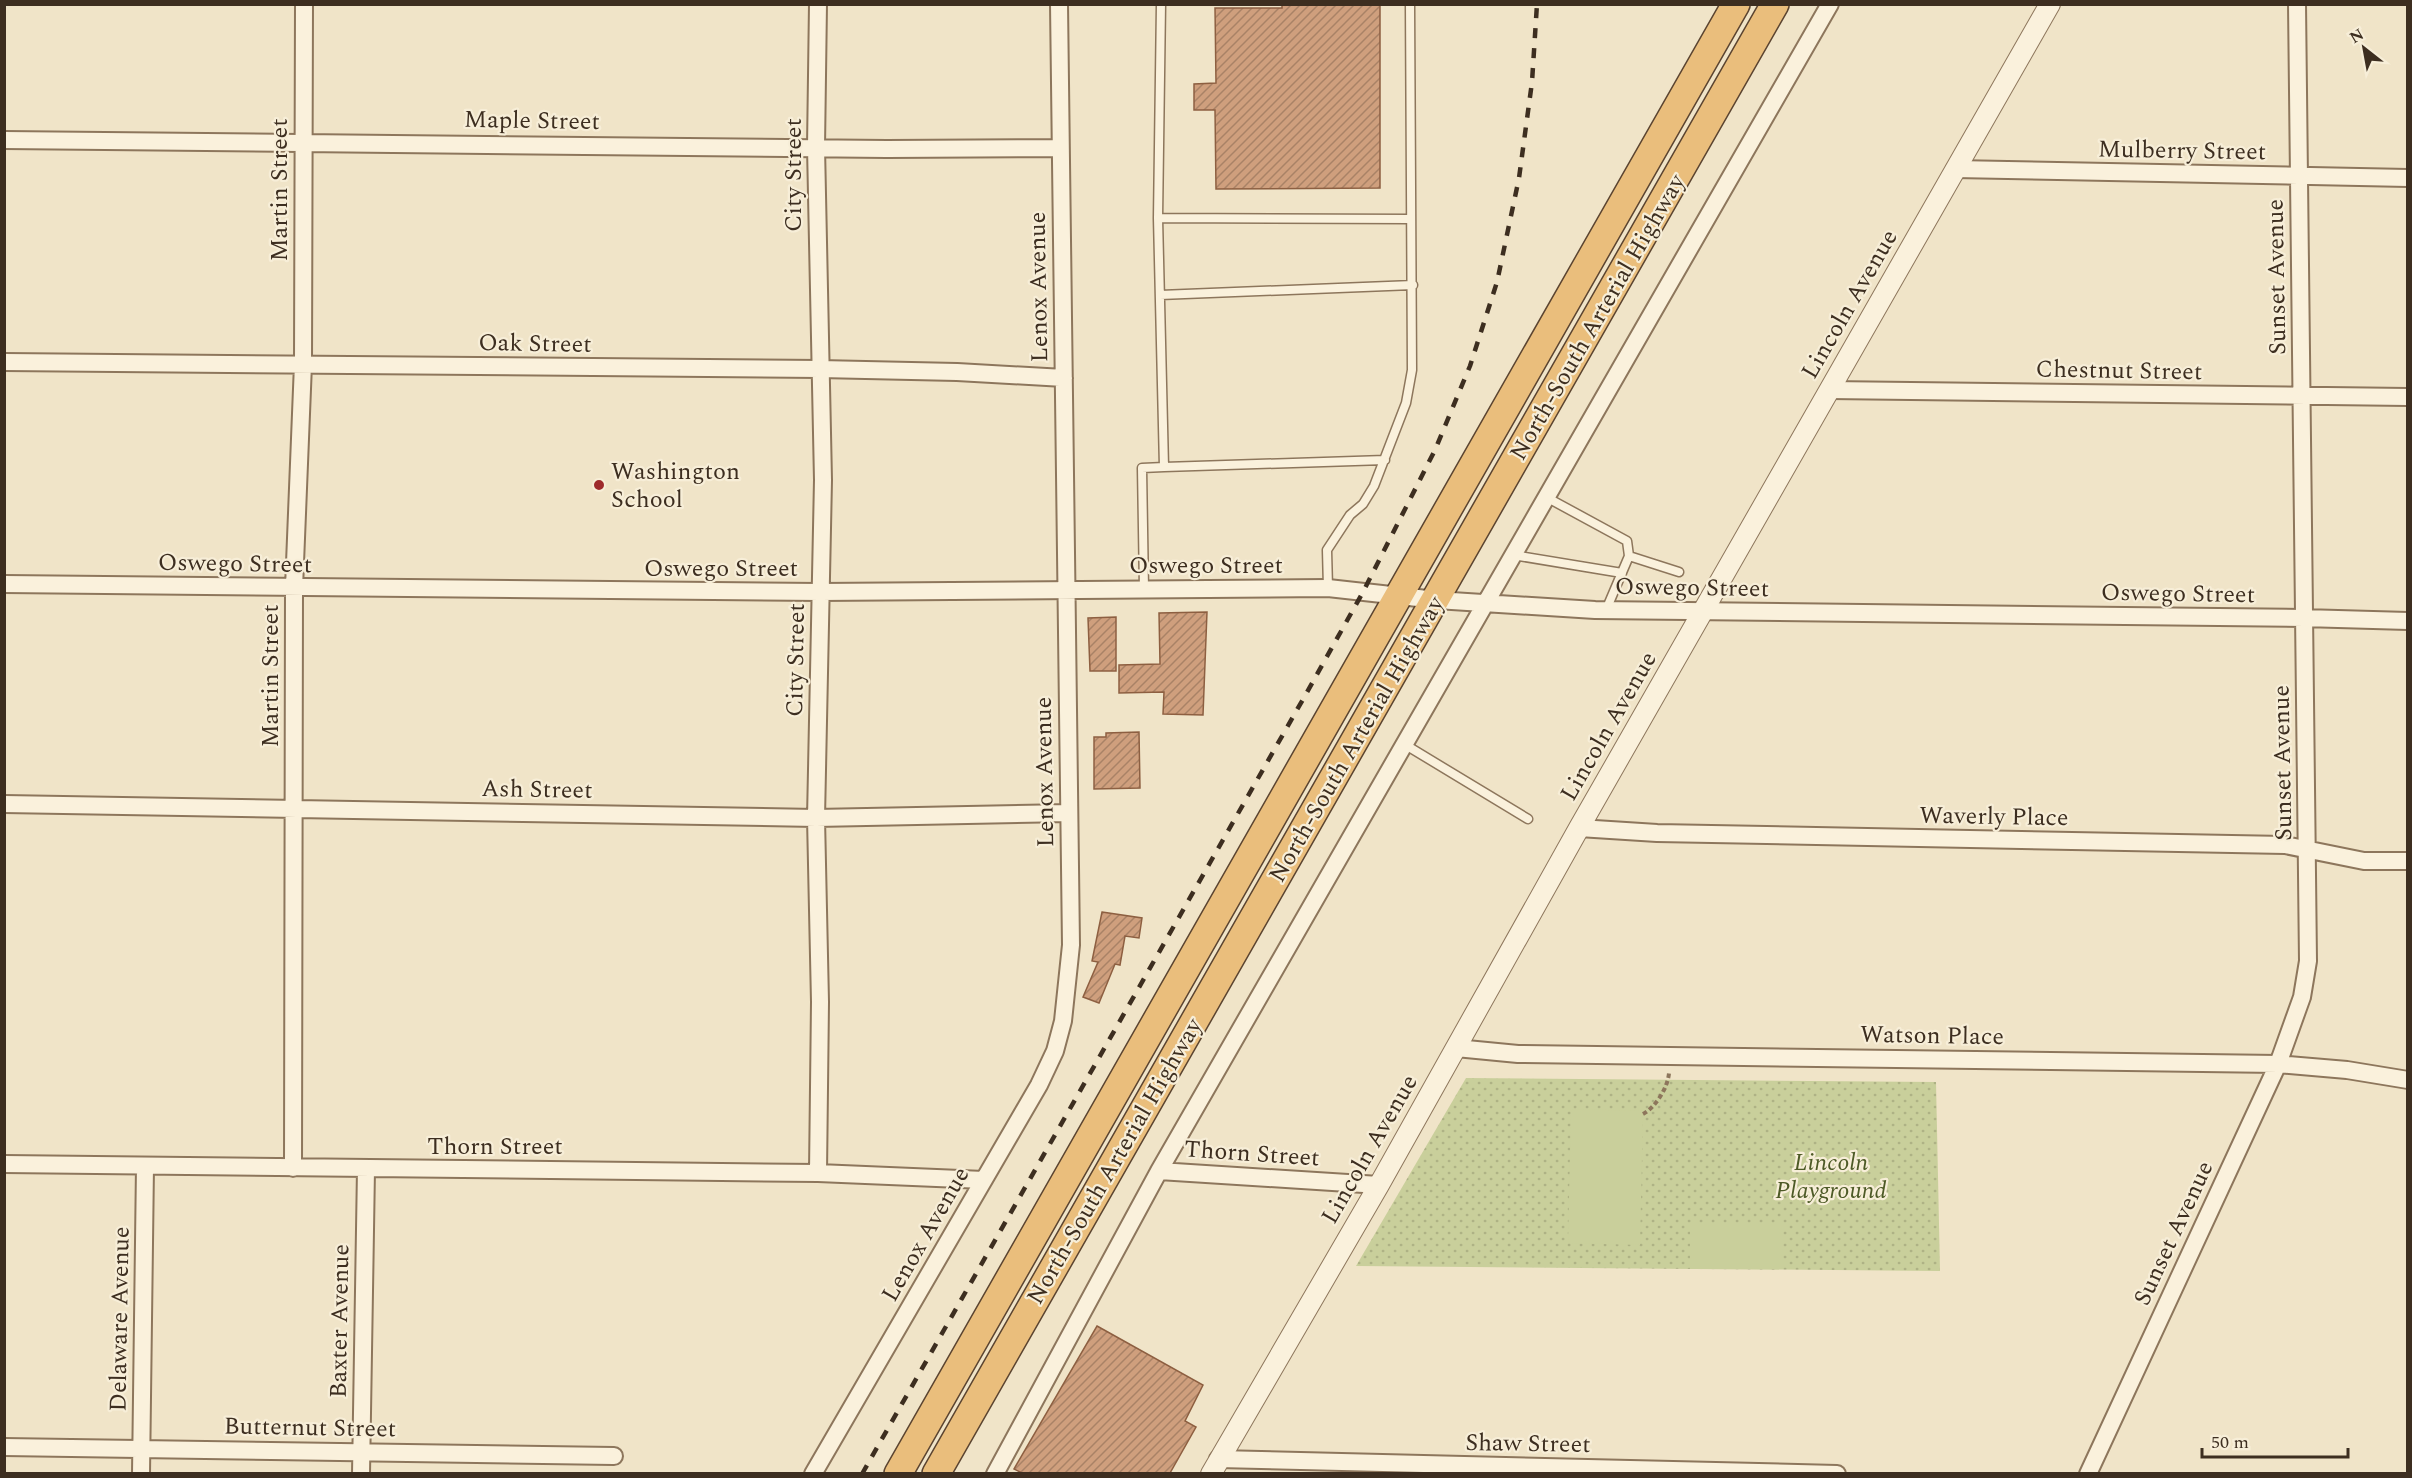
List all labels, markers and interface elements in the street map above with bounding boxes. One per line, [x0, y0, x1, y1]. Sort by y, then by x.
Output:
north arrow [2334, 18, 2394, 78]
text: N [2345, 22, 2369, 50]
street label: Maple Street [464, 102, 600, 140]
street label: Martin Street [262, 118, 298, 262]
street label: City Street [776, 118, 812, 232]
street label: Mulberry Street [2098, 132, 2266, 170]
street label: North-South Arterial Highway [1501, 166, 1696, 467]
street label: Sunset Avenue [2258, 199, 2296, 355]
street label: Lenox Avenue [1020, 211, 1058, 363]
street label: Lincoln Avenue [1792, 223, 1907, 386]
street label: Oak Street [478, 325, 592, 363]
street label: Chestnut Street [2035, 352, 2203, 390]
place label: Washington School [611, 454, 740, 518]
marker: Washington School [592, 478, 606, 492]
street label: Oswego Street [158, 545, 312, 583]
street label: Oswego Street [1129, 548, 1283, 584]
street label: Oswego Street [644, 551, 798, 587]
street label: Oswego Street [1615, 569, 1769, 607]
street label: Oswego Street [2101, 575, 2255, 613]
street label: North-South Arterial Highway [1260, 588, 1455, 889]
street label: City Street [777, 603, 815, 717]
street label: Martin Street [253, 604, 289, 748]
street label: Lincoln Avenue [1551, 645, 1666, 808]
street label: Sunset Avenue [2264, 685, 2302, 841]
street label: Lenox Avenue [1026, 696, 1064, 848]
street label: Ash Street [481, 771, 593, 809]
street label: Waverly Place [1919, 798, 2069, 836]
street label: North-South Arterial Highway [1018, 1010, 1213, 1311]
street label: Watson Place [1860, 1017, 2004, 1055]
street label: Lincoln Avenue [1312, 1068, 1427, 1231]
street label: Thorn Street [427, 1129, 563, 1165]
street label: Thorn Street [1183, 1131, 1321, 1177]
park label: Lincoln Playground [1775, 1145, 1887, 1209]
street label: Sunset Avenue [2125, 1155, 2223, 1312]
street label: Lenox Avenue [873, 1160, 979, 1309]
street label: Delaware Avenue [100, 1226, 140, 1412]
street label: Baxter Avenue [321, 1244, 359, 1398]
street label: Butternut Street [224, 1408, 396, 1448]
scale bar [2202, 1421, 2348, 1459]
street label: Shaw Street [1465, 1425, 1591, 1463]
text: 50 m [2211, 1429, 2249, 1456]

